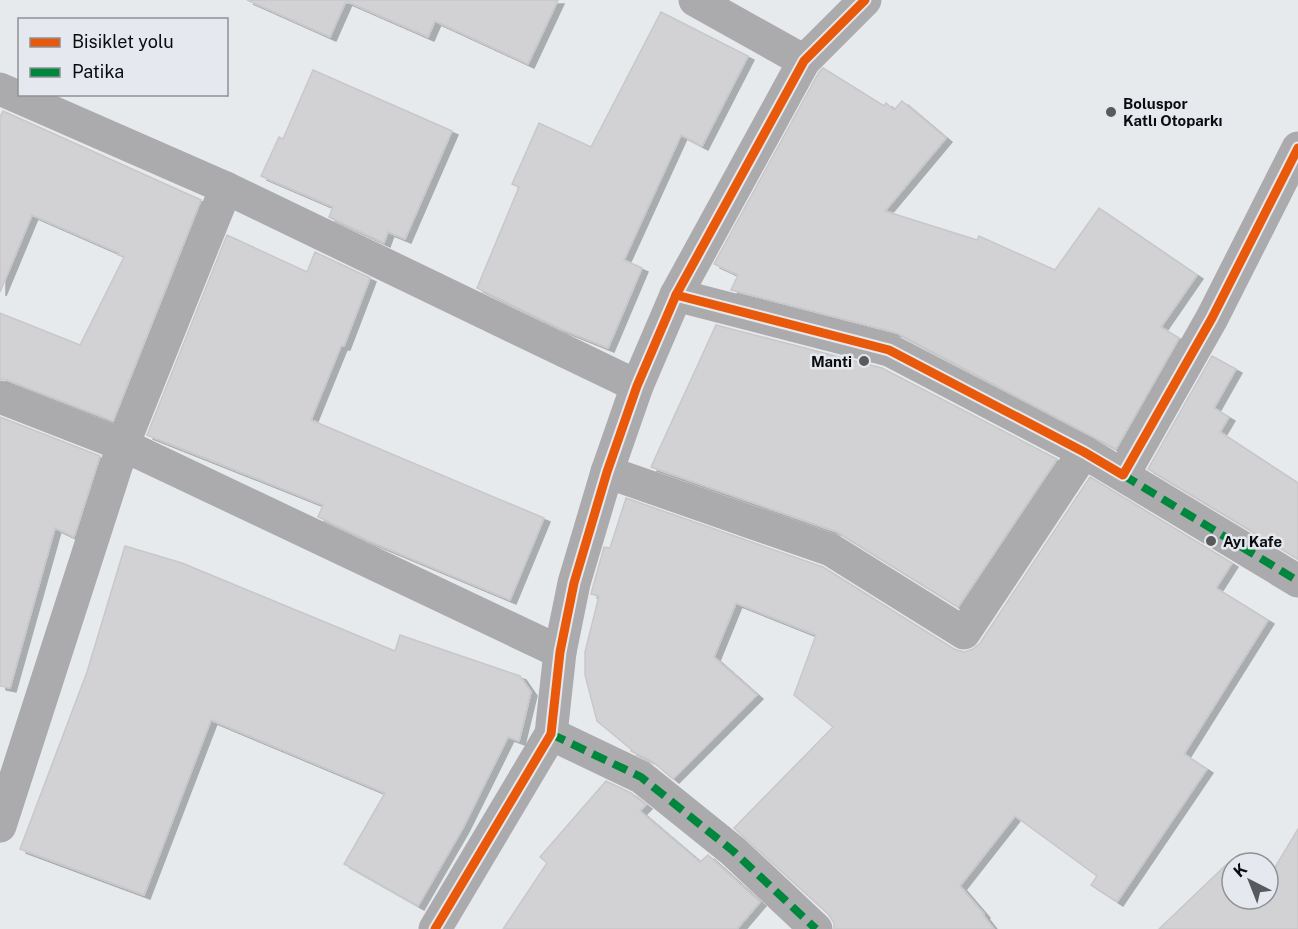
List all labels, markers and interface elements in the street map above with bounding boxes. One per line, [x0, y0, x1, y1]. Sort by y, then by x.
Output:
legend [18, 18, 228, 96]
text: Bisiklet yolu [72, 31, 174, 52]
text: Patika [72, 61, 124, 82]
place label: Boluspor Katlı Otoparkı [1123, 95, 1223, 129]
marker: Boluspor Katlı Otoparkı [1104, 105, 1118, 119]
place label: Manti [811, 353, 852, 370]
marker: Manti [857, 354, 871, 368]
place label: Ayı Kafe [1223, 533, 1282, 550]
marker: Ayı Kafe [1204, 534, 1218, 548]
north arrow [1220, 851, 1280, 911]
text: K [1230, 859, 1251, 881]

